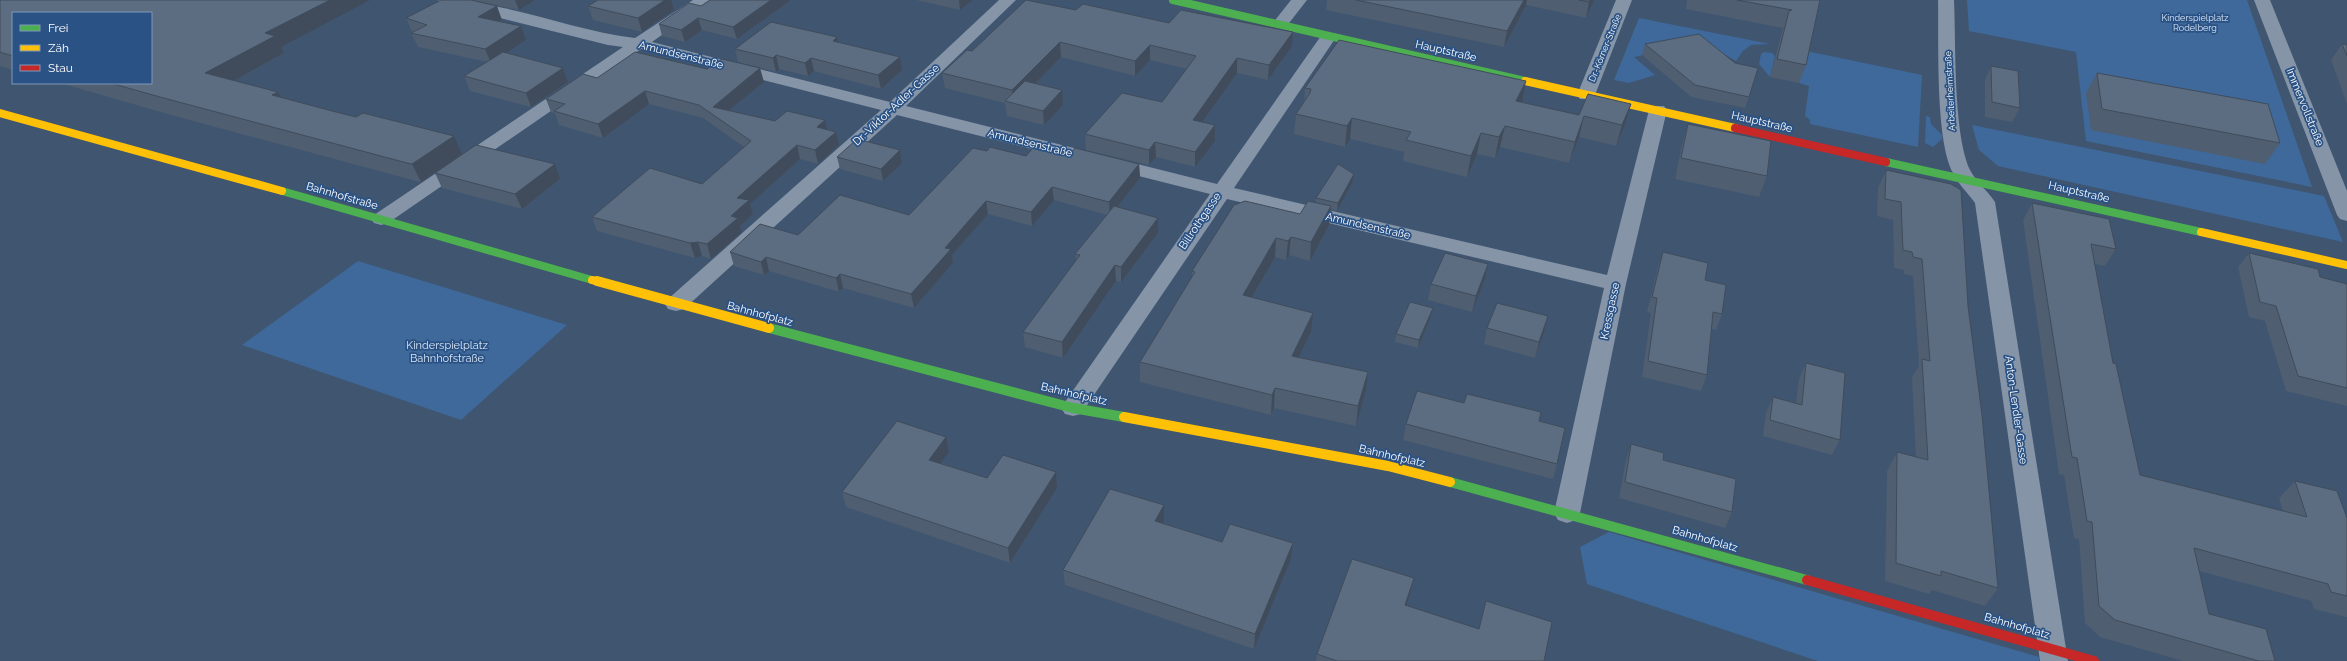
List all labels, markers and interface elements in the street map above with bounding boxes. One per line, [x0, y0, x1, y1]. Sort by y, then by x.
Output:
legend [12, 12, 152, 84]
street label: Dr.-Körner-Straße [1587, 12, 1623, 83]
park label: Kinderspielplatz Rodelberg [2162, 13, 2229, 33]
text: Frei [48, 21, 68, 35]
street label: Amundsenstraße [637, 38, 725, 72]
street label: Hauptstraße [1414, 38, 1478, 64]
text: Zäh [48, 41, 69, 55]
street label: Arbeiterheimstraße [1943, 50, 1957, 131]
text: Stau [48, 61, 73, 75]
street label: Dr.-Viktor-Adler-Gasse [850, 61, 942, 148]
street label: Immervollstraße [2283, 66, 2327, 148]
street label: Hauptstraße [1730, 109, 1794, 135]
street label: Amundsenstraße [986, 126, 1074, 160]
street label: Hauptstraße [2047, 179, 2111, 205]
street label: Bahnhofstraße [305, 180, 380, 213]
street label: Billrothgasse [1176, 190, 1224, 252]
street label: Amundsenstraße [1324, 210, 1412, 242]
street label: Kressgasse [1598, 281, 1622, 341]
street label: Bahnhofplatz [726, 299, 795, 329]
park label: Kinderspielplatz Bahnhofstraße [406, 339, 488, 365]
street label: Anton-Lendler-Gasse [2002, 355, 2030, 466]
street label: Bahnhofplatz [1040, 380, 1109, 408]
street label: Bahnhofplatz [1358, 442, 1427, 470]
street label: Bahnhofplatz [1671, 523, 1740, 555]
street label: Bahnhofplatz [1983, 610, 2052, 642]

